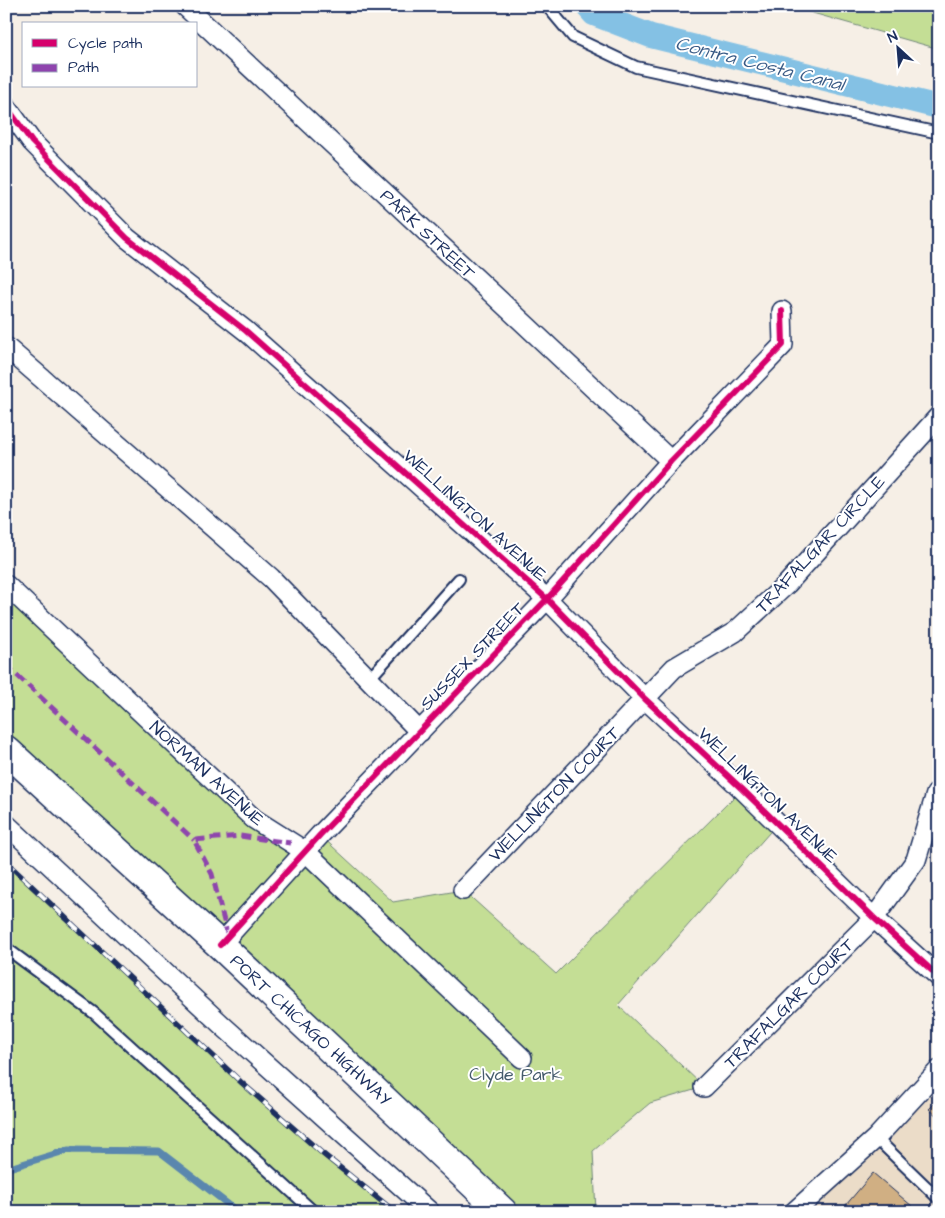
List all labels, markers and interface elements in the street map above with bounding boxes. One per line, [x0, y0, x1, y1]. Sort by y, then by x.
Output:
legend [22, 22, 198, 88]
north arrow [872, 22, 922, 72]
text: N [884, 26, 901, 48]
water label: Contra Costa Canal [672, 30, 850, 99]
text: Cycle path [68, 33, 143, 55]
text: Path [68, 57, 99, 78]
street label: PARK STREET [374, 184, 481, 286]
street label: WELLINGTON AVENUE [397, 444, 552, 587]
street label: TRAFALGAR CIRCLE [750, 470, 891, 619]
street label: SUSSEX STREET [414, 596, 531, 716]
street label: NORMAN AVENUE [144, 715, 270, 832]
street label: WELLINGTON COURT [483, 720, 626, 868]
street label: WELLINGTON AVENUE [692, 722, 844, 869]
street label: TRAFALGAR COURT [719, 932, 861, 1074]
street label: PORT CHICAGO HIGHWAY [225, 949, 397, 1112]
park label: Clyde Park [469, 1062, 563, 1088]

